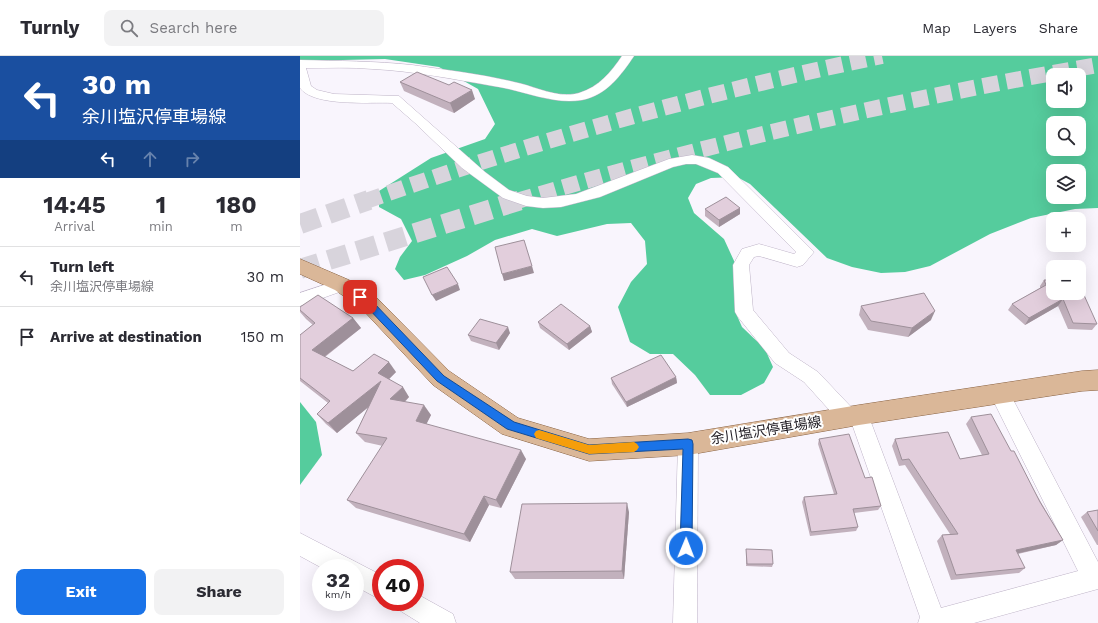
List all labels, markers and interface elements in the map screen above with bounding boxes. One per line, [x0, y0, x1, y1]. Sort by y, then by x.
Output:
search box [104, 10, 384, 46]
text: Turnly [20, 16, 80, 39]
icon: search [118, 17, 140, 39]
text: Search here [150, 19, 237, 37]
text: Map [922, 20, 951, 36]
text: Layers [973, 20, 1017, 36]
text: Share [1039, 20, 1078, 36]
text: 30 m [82, 68, 151, 101]
map controls [1046, 68, 1086, 300]
button: sound [1046, 68, 1086, 108]
icon: left [16, 72, 68, 124]
text: 余川塩沢停車場線 [82, 106, 226, 127]
button: search [1046, 116, 1086, 156]
icon: left [97, 148, 119, 170]
icon: ahead [139, 148, 161, 170]
icon: right [181, 148, 203, 170]
button: layers [1046, 164, 1086, 204]
text: 14:45 [43, 191, 106, 219]
text: 1 [156, 191, 166, 219]
text: 180 [216, 191, 257, 219]
button: + [1046, 212, 1086, 252]
text: Arrival [54, 219, 95, 234]
text: min [149, 219, 173, 234]
text: m [230, 219, 243, 234]
text: Turn left [50, 258, 114, 276]
button: − [1046, 260, 1086, 300]
icon: left [16, 266, 38, 288]
text: 30 m [247, 268, 284, 286]
text: 余川塩沢停車場線 [50, 279, 154, 294]
pin [343, 280, 377, 314]
icon: arrive [349, 286, 371, 308]
icon: arrive [16, 326, 38, 348]
text: Arrive at destination [50, 328, 202, 346]
text: 150 m [241, 328, 284, 346]
street label: 余川塩沢停車場線 [709, 413, 823, 447]
position arrow [665, 527, 707, 569]
speed limit sign: 40 [372, 559, 424, 611]
text: 32 [326, 568, 350, 592]
button: Exit [16, 569, 146, 615]
button: Share [154, 569, 284, 615]
text: km/h [325, 589, 351, 600]

